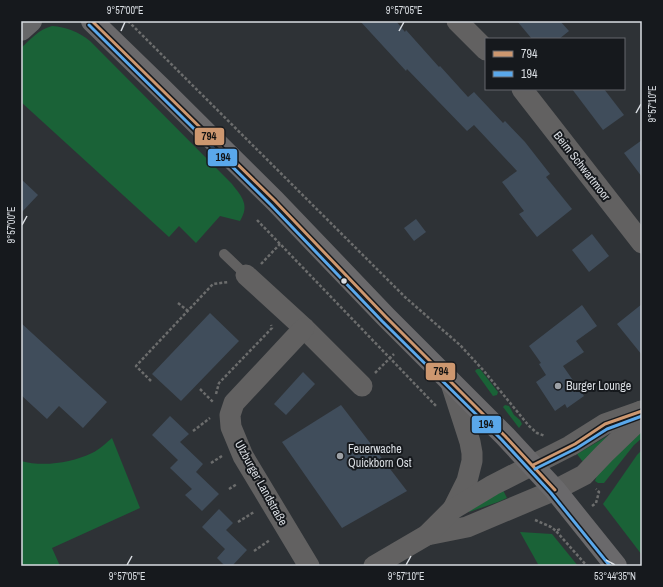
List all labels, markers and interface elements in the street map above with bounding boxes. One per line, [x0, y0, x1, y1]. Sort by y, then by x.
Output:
text: 9°57'00"E [107, 4, 143, 17]
text: 9°57'05"E [386, 4, 422, 17]
legend [485, 38, 625, 90]
text: 794 [521, 46, 538, 62]
text: 194 [521, 66, 538, 82]
text: 9°57'10"E [646, 86, 659, 122]
line badge: 794 [194, 127, 225, 146]
street label: Beim Schwartmoor [550, 128, 615, 204]
text: 794 [201, 129, 217, 143]
line badge: 194 [207, 148, 238, 167]
text: 194 [215, 150, 231, 164]
text: 9°57'00"E [5, 207, 18, 243]
unlabelled marker [339, 276, 349, 286]
line badge: 794 [425, 362, 456, 381]
text: 794 [433, 364, 449, 378]
place label: Burger Lounge [566, 378, 631, 394]
marker: Burger Lounge [553, 381, 563, 391]
line badge: 194 [471, 415, 502, 434]
text: 194 [478, 417, 494, 431]
street label: Ulzburger Landstraße [231, 438, 291, 528]
place label: Feuerwache Quickborn Ost [348, 441, 412, 471]
marker: Feuerwache Quickborn Ost [335, 451, 345, 461]
text: 9°57'05"E [109, 570, 145, 583]
text: 9°57'10"E [388, 570, 424, 583]
text: 53°44'35"N [594, 570, 636, 583]

